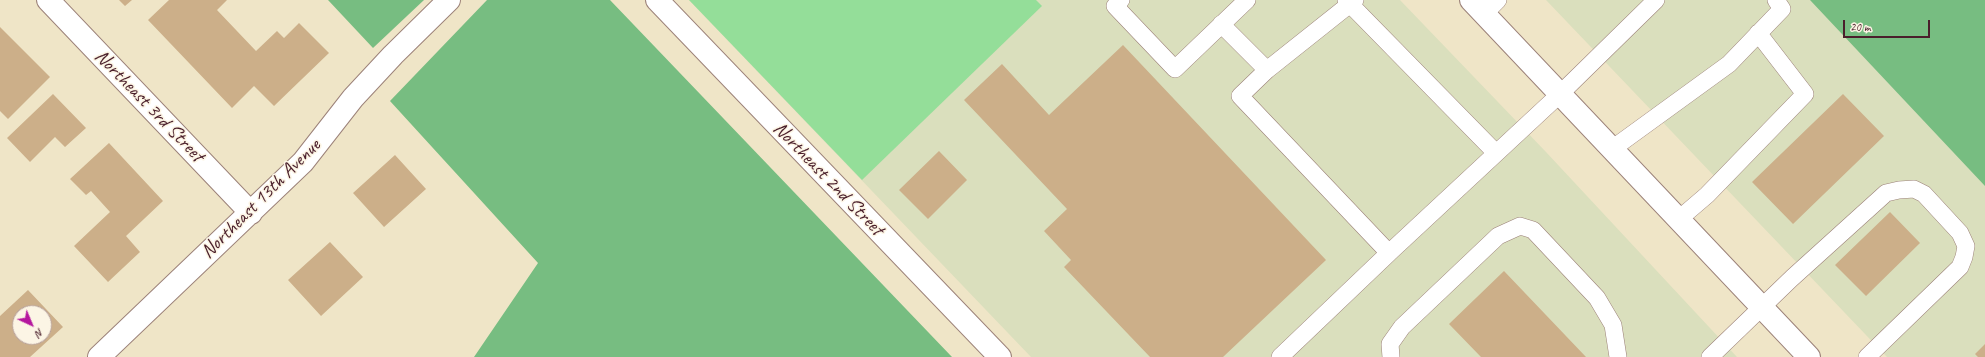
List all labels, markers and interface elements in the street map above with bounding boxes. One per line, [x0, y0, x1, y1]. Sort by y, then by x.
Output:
scale bar [1845, 12, 1932, 38]
text: 20 m [1850, 19, 1870, 35]
street label: Northeast 3rd Street [89, 45, 209, 167]
street label: Northeast 2nd Street [768, 117, 888, 241]
street label: Northeast 13th Avenue [196, 134, 326, 264]
north arrow [12, 305, 52, 345]
text: N [32, 326, 47, 340]

